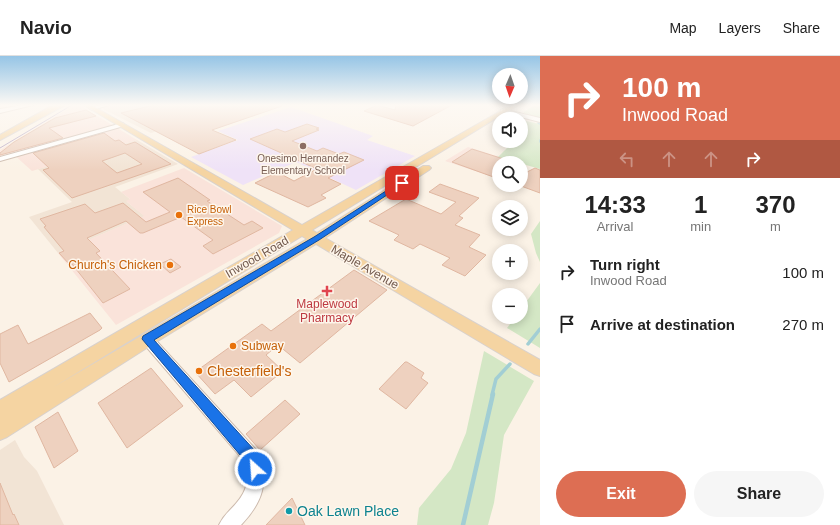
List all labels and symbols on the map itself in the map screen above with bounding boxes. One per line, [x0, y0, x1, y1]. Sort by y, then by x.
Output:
north arrow [492, 68, 528, 104]
marker: Onesimo Hernandez Elementary School [298, 141, 308, 151]
place label: Onesimo Hernandez Elementary School [257, 153, 349, 176]
pin [385, 166, 419, 200]
place label: Rice Bowl Express [187, 204, 231, 227]
marker: Rice Bowl Express [174, 210, 184, 220]
street label: Inwood Road [223, 233, 291, 281]
street label: Maple Avenue [329, 242, 402, 292]
place label: Church's Chicken [68, 258, 162, 272]
marker: Church's Chicken [165, 260, 175, 270]
marker: Maplewood Pharmacy [322, 286, 332, 296]
place label: Maplewood Pharmacy [296, 297, 358, 325]
place label: Subway [241, 339, 284, 353]
marker: Subway [228, 341, 238, 351]
place label: Chesterfield's [207, 363, 291, 379]
marker: Chesterfield's [194, 366, 204, 376]
position arrow [234, 448, 276, 490]
place label: Oak Lawn Place [297, 503, 399, 519]
marker: Oak Lawn Place [284, 506, 294, 516]

